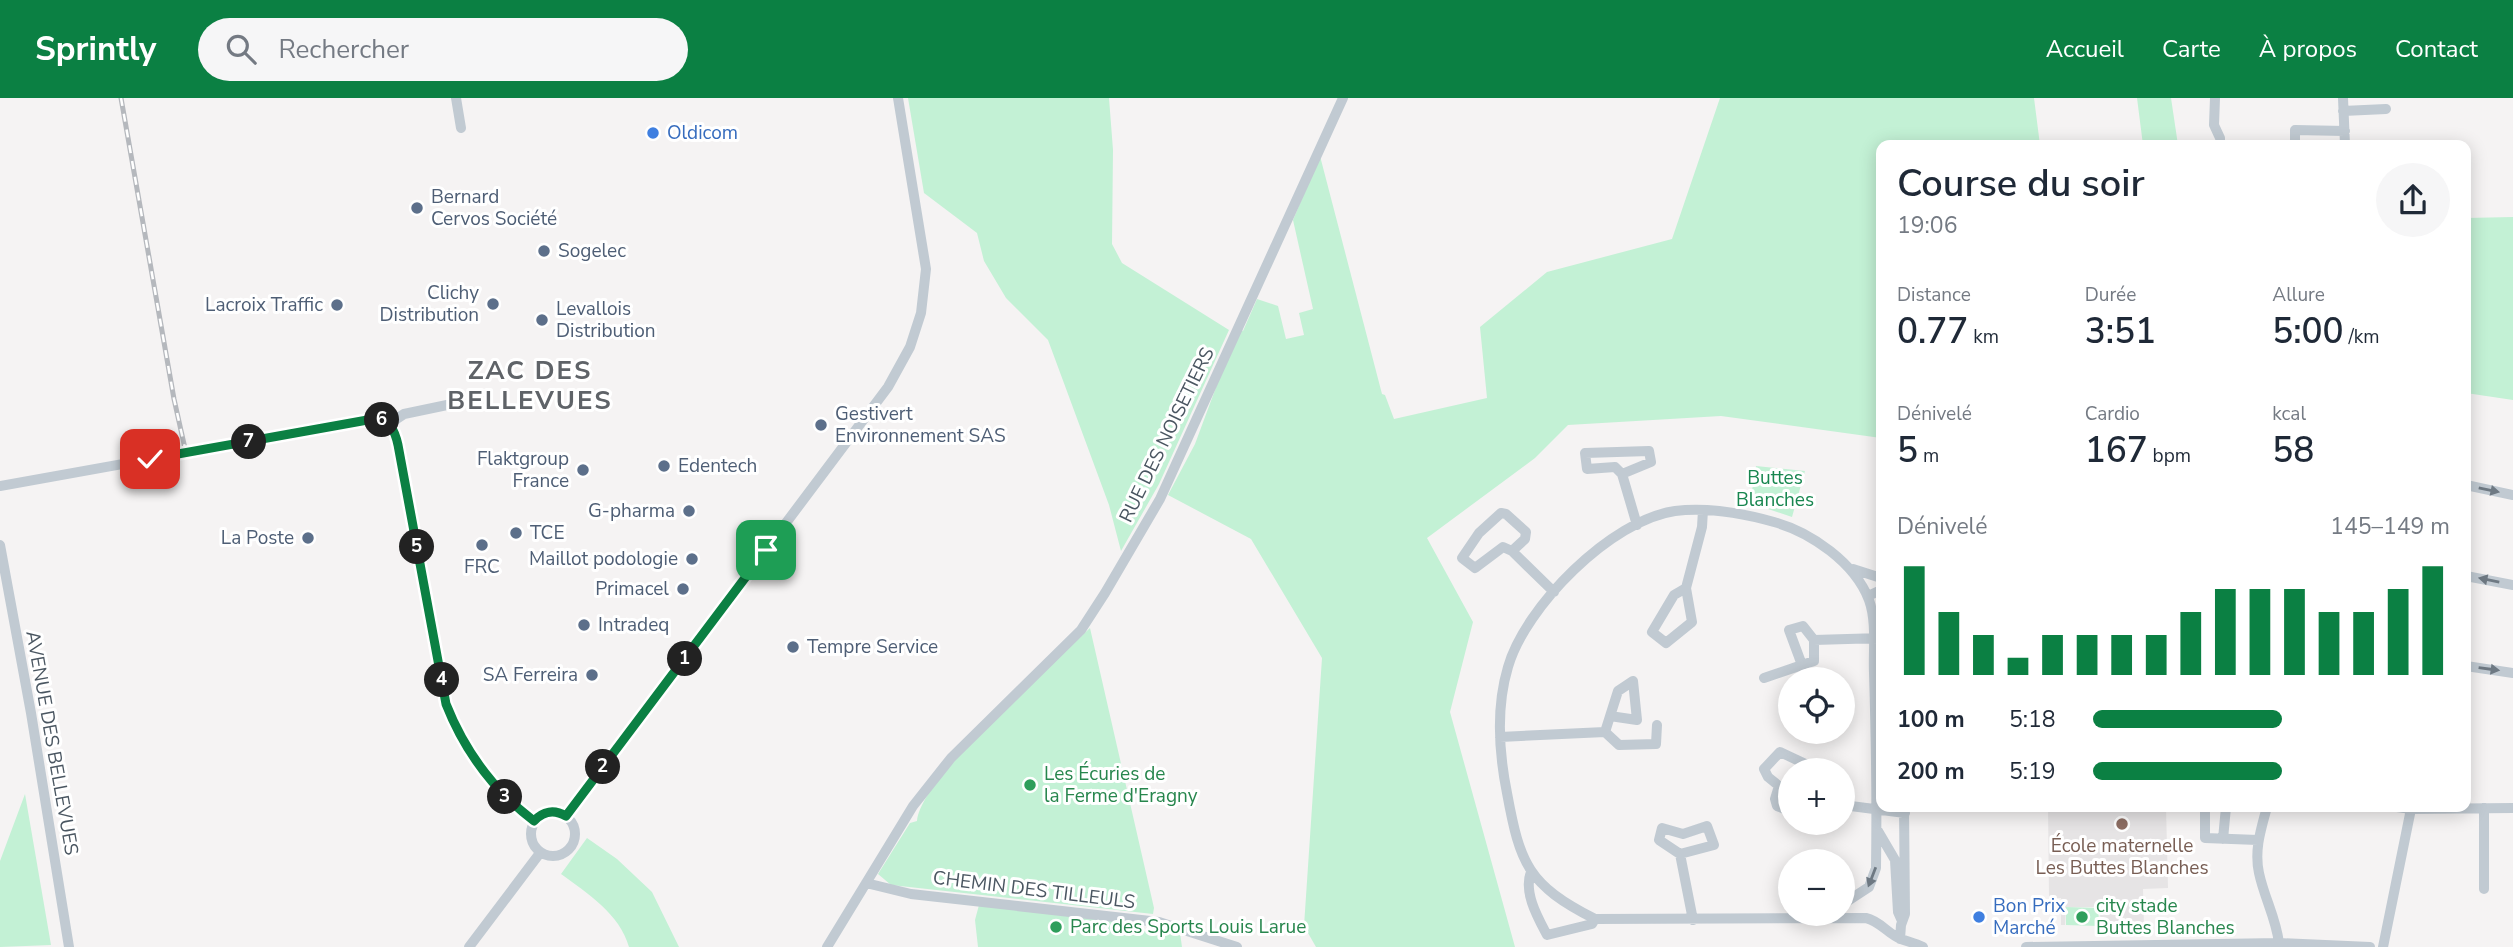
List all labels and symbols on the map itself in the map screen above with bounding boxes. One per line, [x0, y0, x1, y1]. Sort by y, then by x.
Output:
place label: Oldicom [667, 120, 738, 146]
marker: Oldicom [645, 125, 661, 141]
place label: Bernard Cervos Société [431, 184, 557, 232]
marker: Bernard Cervos Société [409, 200, 425, 216]
place label: Sogelec [558, 238, 626, 264]
marker: Sogelec [536, 243, 552, 259]
place label: Clichy Distribution [379, 280, 479, 328]
place label: Lacroix Traffic [205, 292, 323, 318]
marker: Clichy Distribution [485, 296, 501, 312]
place label: Levallois Distribution [556, 296, 656, 344]
marker: Lacroix Traffic [329, 297, 345, 313]
marker: Levallois Distribution [534, 312, 550, 328]
street label: RUE DES NOISETIERS [1113, 343, 1221, 527]
district label: ZAC DES BELLEVUES [447, 353, 613, 418]
place label: Gestivert Environnement SAS [835, 401, 1006, 449]
pin: 6 [364, 402, 400, 438]
marker: Gestivert Environnement SAS [813, 417, 829, 433]
pin: 7 [232, 424, 266, 460]
pin [120, 429, 180, 489]
place label: Flaktgroup France [477, 446, 569, 494]
place label: Edentech [678, 453, 757, 479]
marker: Edentech [656, 458, 672, 474]
marker: Flaktgroup France [575, 462, 591, 478]
park label: Buttes Blanches [1736, 465, 1814, 513]
one-way arrow [2478, 485, 2500, 496]
place label: G-pharma [588, 498, 675, 524]
marker: G-pharma [681, 503, 697, 519]
place label: TCE [530, 520, 564, 546]
pin [736, 520, 796, 580]
place label: La Poste [221, 525, 294, 551]
marker: TCE [508, 525, 524, 541]
marker: La Poste [300, 530, 316, 546]
pin: 5 [400, 530, 434, 564]
marker: FRC [474, 537, 490, 553]
place label: Maillot podologie [529, 546, 678, 572]
marker: Maillot podologie [684, 551, 700, 567]
place label: FRC [464, 554, 500, 580]
one-way arrow [2478, 574, 2500, 585]
place label: Primacel [595, 576, 669, 602]
marker: Primacel [675, 581, 691, 597]
place label: Intradeq [598, 612, 669, 638]
marker: Intradeq [576, 617, 592, 633]
street label: AVENUE DES BELLEVUES [19, 629, 85, 857]
place label: Tempre Service [807, 634, 938, 660]
marker: Tempre Service [785, 639, 801, 655]
pin: 1 [668, 642, 702, 676]
pin: 4 [424, 662, 460, 698]
place label: SA Ferreira [483, 662, 578, 688]
one-way arrow [2479, 664, 2501, 675]
marker: SA Ferreira [584, 667, 600, 683]
pin: 2 [586, 750, 620, 784]
place label: Les Écuries de la Ferme d'Eragny [1044, 761, 1198, 809]
marker: Les Écuries de la Ferme d'Eragny [1022, 777, 1038, 793]
pin: 3 [488, 780, 522, 814]
marker: École maternelle Les Buttes Blanches [2114, 816, 2130, 832]
place label: École maternelle Les Buttes Blanches [2035, 833, 2209, 881]
street label: CHEMIN DES TILLEULS [931, 865, 1137, 915]
one-way arrow [1866, 867, 1877, 888]
place label: Bon Prix Marché [1993, 893, 2065, 941]
place label: city stade Buttes Blanches [2096, 893, 2235, 941]
marker: Bon Prix Marché [1971, 909, 1987, 925]
marker: city stade Buttes Blanches [2074, 909, 2090, 925]
place label: Parc des Sports Louis Larue [1070, 914, 1306, 940]
marker: Parc des Sports Louis Larue [1048, 919, 1064, 935]

